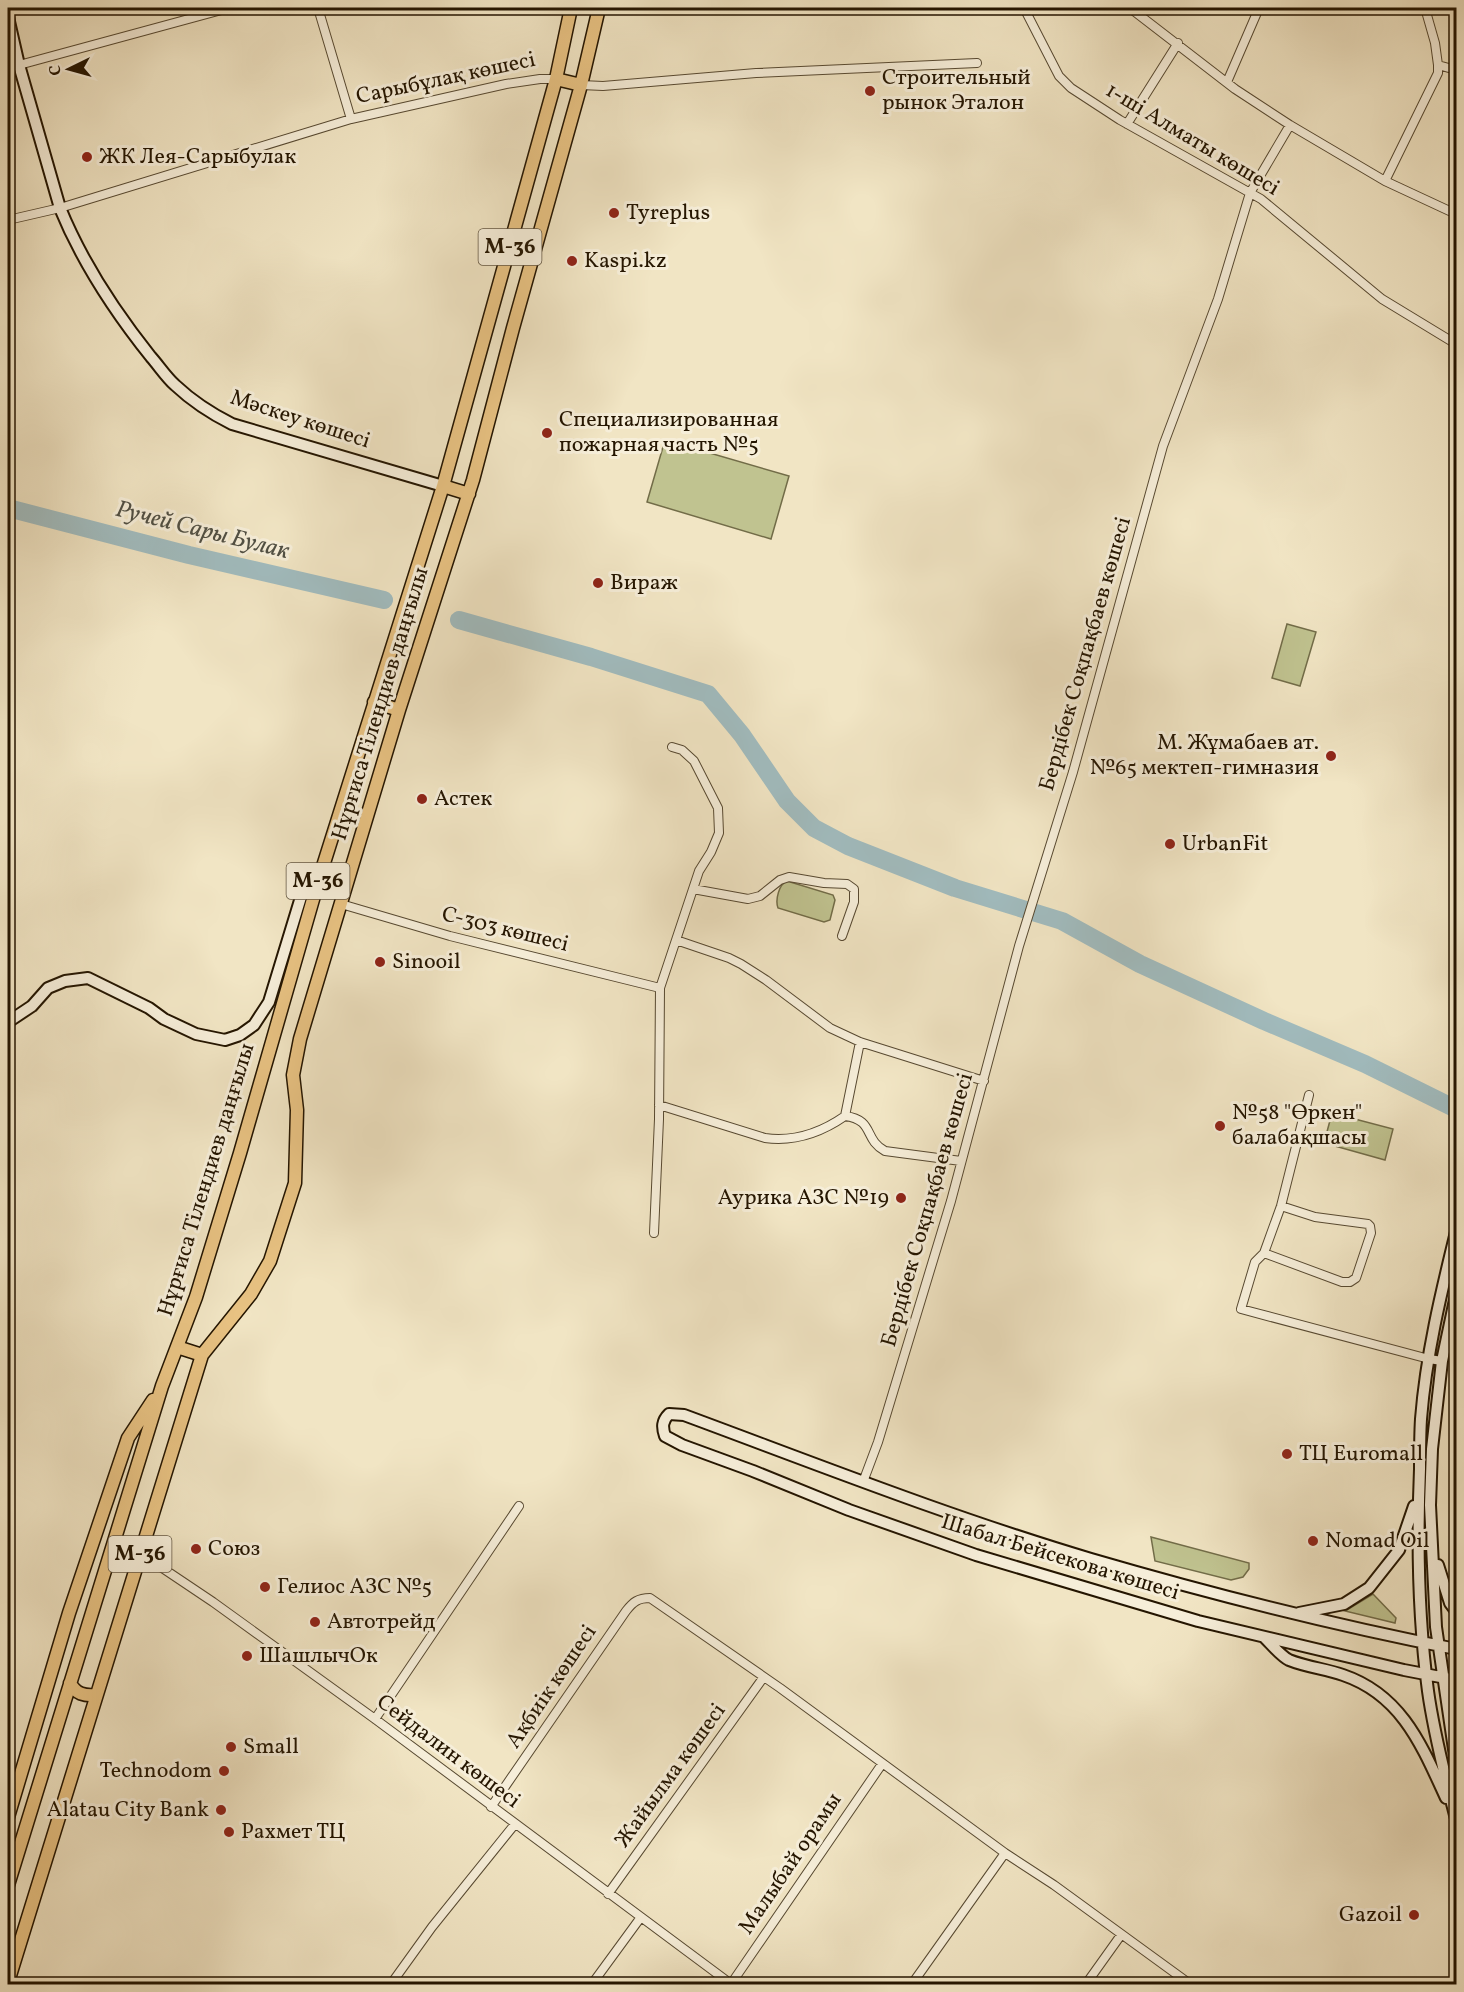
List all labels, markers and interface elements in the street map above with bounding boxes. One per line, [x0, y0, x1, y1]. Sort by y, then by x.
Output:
north arrow [39, 39, 99, 99]
street label: Сарыбұлақ көшесі [353, 45, 539, 113]
place label: Строительный рынок Эталон [882, 63, 1031, 119]
text: С [45, 64, 67, 76]
street label: 1-ші Алматы көшесі [1099, 76, 1285, 204]
marker: Строительный рынок Эталон [863, 84, 877, 98]
place label: ЖК Лея-Сарыбулак [99, 142, 297, 173]
marker: ЖК Лея-Сарыбулак [80, 150, 94, 164]
place label: Tyreplus [626, 198, 710, 229]
marker: Tyreplus [607, 206, 621, 220]
road number: M-36 [478, 229, 542, 265]
place label: Kaspi.kz [584, 246, 667, 277]
marker: Kaspi.kz [565, 254, 579, 268]
street label: Мәскеу көшесі [226, 383, 374, 457]
place label: Специализированная пожарная часть №5 [559, 405, 779, 461]
marker: Специализированная пожарная часть №5 [540, 426, 554, 440]
water label: Ручей Сары Булак [112, 493, 293, 569]
street label: Бердібек Соқпақбаев көшесі [1032, 513, 1140, 795]
street label: Нұрғиса Тілендиев даңғылы [325, 564, 437, 844]
place label: Вираж [610, 568, 678, 599]
marker: Вираж [591, 576, 605, 590]
place label: М. Жұмабаев ат. №65 мектеп-гимназия [1090, 728, 1319, 784]
marker: М. Жұмабаев ат. №65 мектеп-гимназия [1324, 749, 1338, 763]
place label: Астек [434, 784, 492, 815]
marker: Астек [415, 792, 429, 806]
place label: UrbanFit [1182, 829, 1268, 860]
marker: UrbanFit [1163, 837, 1177, 851]
road number: M-36 [286, 863, 350, 899]
street label: С-303 көшесі [438, 899, 572, 961]
place label: Sinooil [392, 947, 461, 978]
marker: Sinooil [373, 955, 387, 969]
street label: Нұрғиса Тілендиев даңғылы [151, 1040, 263, 1320]
street label: Бердібек Соқпақбаев көшесі [874, 1069, 982, 1351]
place label: №58 "Өркен" балабақшасы [1232, 1098, 1367, 1154]
marker: №58 "Өркен" балабақшасы [1213, 1119, 1227, 1133]
place label: Аурика АЗС №19 [718, 1183, 889, 1214]
marker: Аурика АЗС №19 [894, 1191, 908, 1205]
place label: ТЦ Euromall [1299, 1439, 1423, 1470]
marker: ТЦ Euromall [1280, 1447, 1294, 1461]
street label: Шабал Бейсекова көшесі [937, 1507, 1183, 1609]
place label: Nomad Oil [1325, 1526, 1430, 1557]
place label: Союз [208, 1534, 260, 1565]
marker: Nomad Oil [1306, 1534, 1320, 1548]
road number: M-36 [108, 1536, 172, 1572]
marker: Союз [189, 1542, 203, 1556]
place label: Гелиос АЗС №5 [277, 1572, 432, 1603]
marker: Гелиос АЗС №5 [258, 1580, 272, 1594]
place label: Автотрейд [327, 1607, 436, 1638]
marker: Автотрейд [308, 1615, 322, 1629]
street label: Ақбиік көшесі [499, 1619, 605, 1755]
place label: ШашлычОк [259, 1641, 378, 1672]
marker: ШашлычОк [240, 1649, 254, 1663]
street label: Сейдалин көшесі [370, 1688, 526, 1816]
street label: Жайылма көшесі [608, 1697, 734, 1855]
place label: Small [243, 1732, 299, 1763]
marker: Small [224, 1740, 238, 1754]
place label: Technodom [99, 1756, 212, 1787]
marker: Technodom [217, 1764, 231, 1778]
street label: Малыбай орамы [732, 1787, 850, 1941]
place label: Alatau City Bank [47, 1795, 209, 1826]
marker: Alatau City Bank [214, 1803, 228, 1817]
place label: Рахмет ТЦ [241, 1817, 346, 1848]
marker: Рахмет ТЦ [222, 1825, 236, 1839]
place label: Gazoil [1339, 1900, 1402, 1931]
marker: Gazoil [1407, 1908, 1421, 1922]

